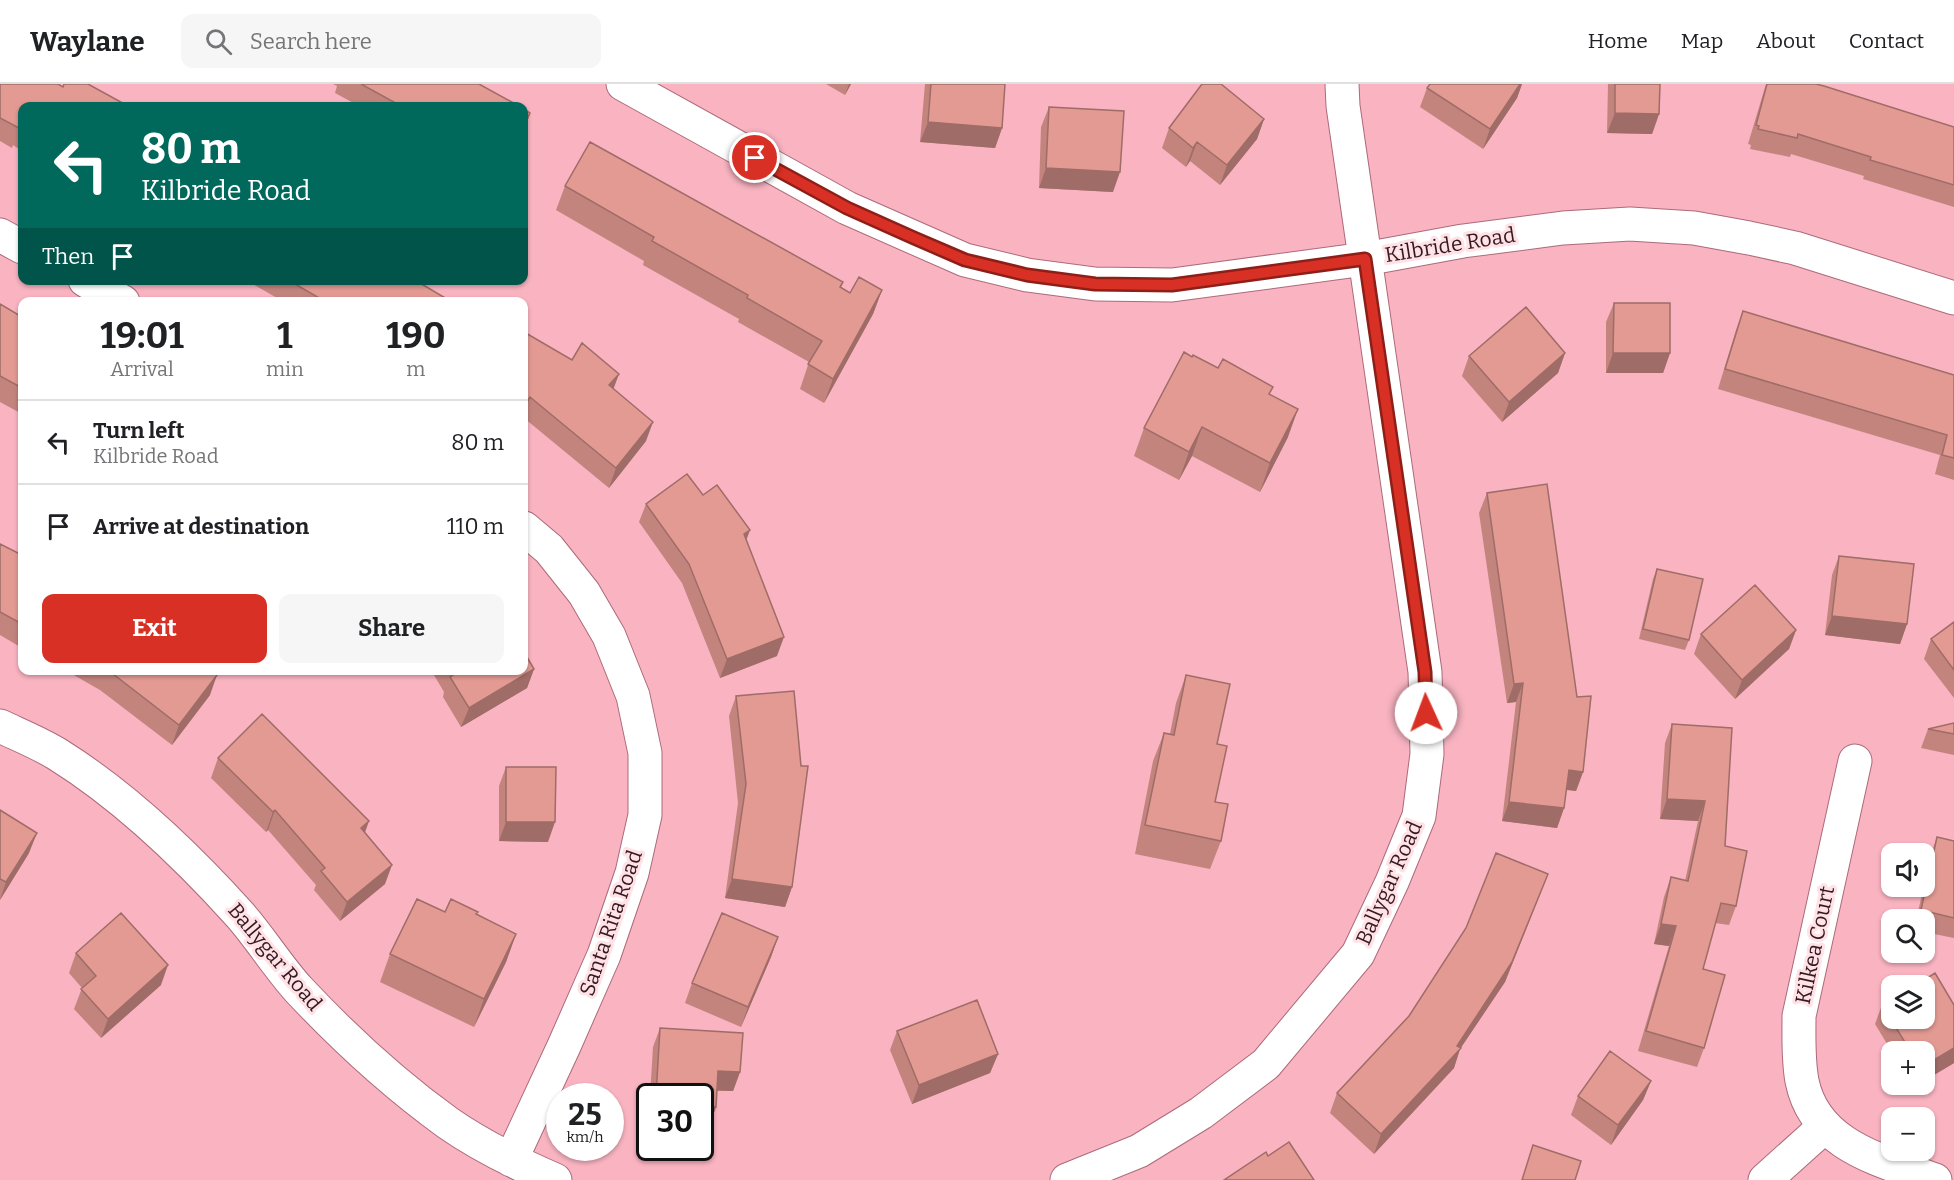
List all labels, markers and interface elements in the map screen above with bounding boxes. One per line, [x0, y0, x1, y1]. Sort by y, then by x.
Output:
search box [181, 14, 601, 68]
text: Waylane [30, 25, 145, 58]
icon: search [202, 25, 235, 58]
text: Search here [250, 28, 372, 55]
text: Home [1588, 28, 1648, 54]
text: Map [1681, 28, 1723, 54]
text: About [1756, 28, 1816, 54]
text: Contact [1849, 28, 1924, 54]
text: 80 m [141, 124, 241, 174]
icon: left [42, 126, 120, 204]
pin [729, 132, 780, 183]
icon: arrive [738, 141, 771, 174]
text: Kilbride Road [141, 175, 310, 207]
street label: Kilbride Road [1383, 222, 1517, 268]
icon: arrive [106, 240, 139, 273]
text: Then [42, 243, 94, 270]
text: 19:01 [100, 314, 184, 358]
text: 1 [277, 314, 293, 358]
text: 190 [386, 314, 446, 358]
text: Arrival [110, 357, 174, 381]
text: min [266, 357, 304, 381]
text: m [406, 357, 425, 381]
text: Turn left [93, 417, 185, 444]
icon: left [42, 426, 75, 459]
text: 80 m [451, 429, 504, 456]
text: Kilbride Road [93, 444, 219, 468]
icon: arrive [42, 510, 75, 543]
text: Arrive at destination [93, 513, 309, 540]
text: 110 m [447, 513, 504, 540]
button: Exit [42, 594, 267, 663]
button: Share [279, 594, 504, 663]
position arrow [1394, 681, 1458, 745]
street label: Ballygar Road [1350, 817, 1428, 949]
map controls [1881, 843, 1935, 1161]
button: sound [1881, 843, 1935, 897]
street label: Santa Rita Road [574, 847, 648, 999]
street label: Kilkea Court [1790, 883, 1840, 1006]
street label: Ballygar Road [222, 898, 328, 1016]
button: search [1881, 909, 1935, 963]
button: layers [1881, 975, 1935, 1029]
button: + [1881, 1041, 1935, 1095]
speed limit sign: 30 [636, 1083, 714, 1161]
text: 25 [568, 1097, 602, 1133]
button: − [1881, 1107, 1935, 1161]
text: km/h [566, 1128, 604, 1146]

